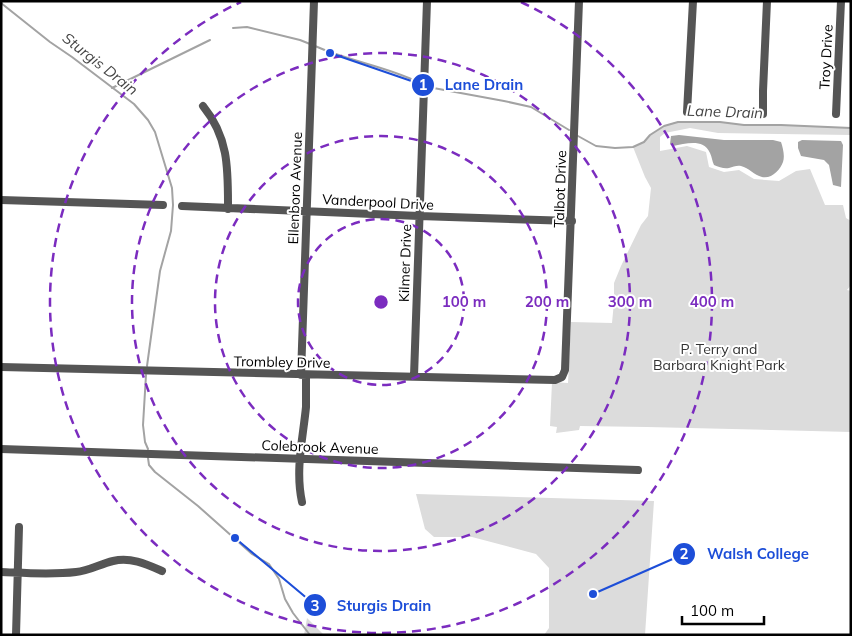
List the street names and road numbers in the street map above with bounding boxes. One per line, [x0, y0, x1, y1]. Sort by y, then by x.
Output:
street label: Troy Drive [815, 24, 837, 90]
street label: Ellenboro Avenue [284, 131, 306, 245]
street label: Talbot Drive [550, 150, 570, 228]
street label: Vanderpool Drive [322, 190, 434, 214]
street label: Kilmer Drive [395, 224, 415, 302]
street label: Trombley Drive [233, 352, 331, 372]
street label: Colebrook Avenue [261, 436, 379, 458]

